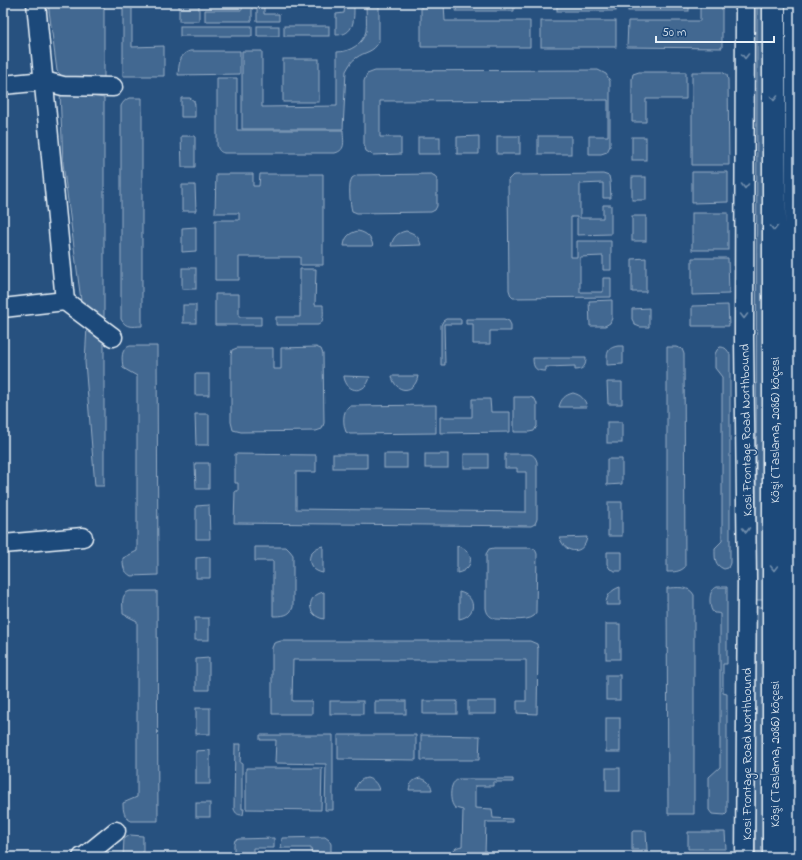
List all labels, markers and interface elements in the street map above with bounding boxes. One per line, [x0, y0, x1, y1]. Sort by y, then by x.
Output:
scale bar [656, 18, 774, 44]
text: 50 m [662, 24, 686, 42]
one-way arrow [741, 53, 749, 59]
one-way arrow [770, 95, 778, 101]
one-way arrow [741, 183, 749, 189]
one-way arrow [770, 225, 778, 231]
one-way arrow [740, 313, 748, 319]
street label: Kosi Frontage Road Northbound [735, 343, 759, 516]
street label: Köşi (Taslama, 2086) köçesi [766, 357, 785, 503]
one-way arrow [742, 527, 750, 533]
one-way arrow [770, 565, 778, 571]
street label: Kosi Frontage Road Northbound [738, 667, 758, 840]
street label: Köşi (Taslama, 2086) köçesi [766, 681, 785, 827]

